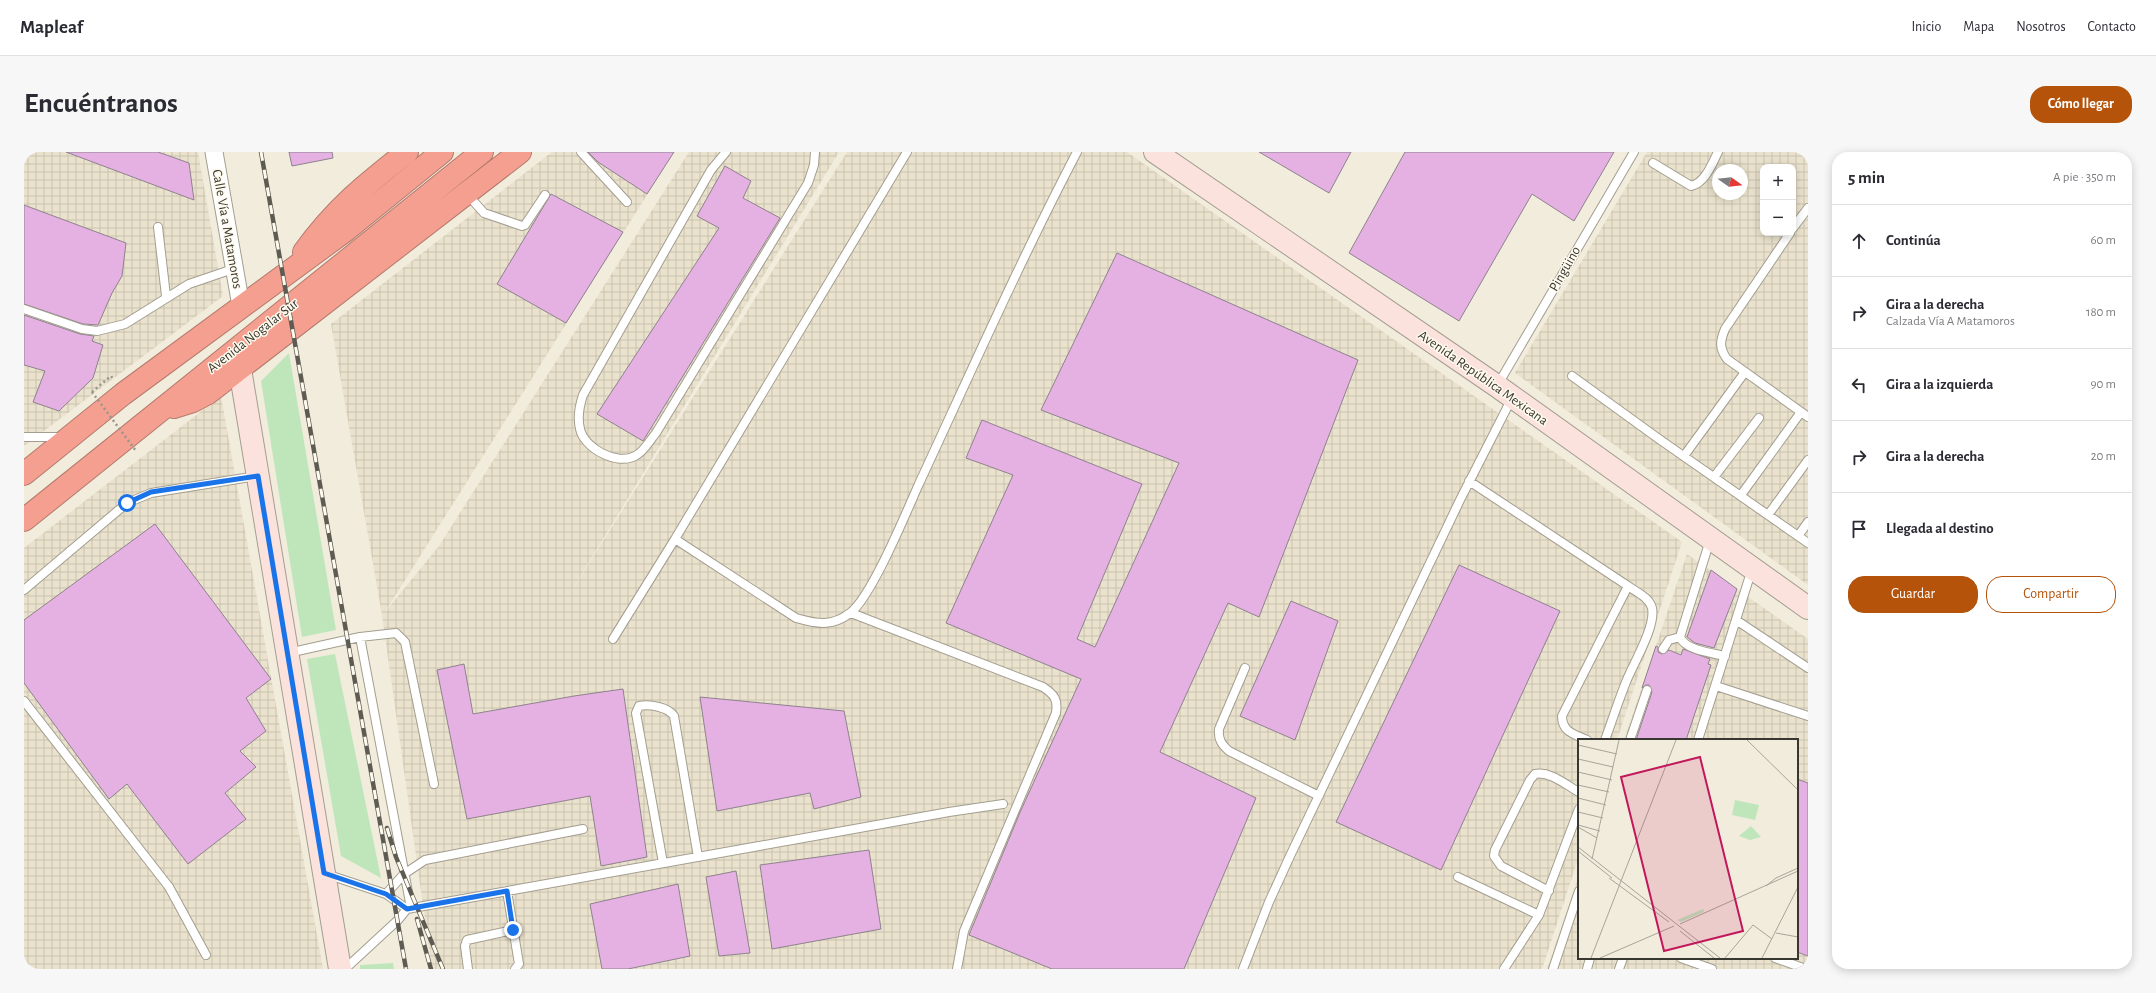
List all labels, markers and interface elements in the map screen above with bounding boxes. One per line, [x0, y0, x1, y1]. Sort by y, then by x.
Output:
text: Mapleaf [20, 18, 83, 37]
text: Inicio [1911, 20, 1941, 34]
text: Mapa [1963, 20, 1994, 34]
text: Nosotros [2016, 20, 2066, 34]
text: Contacto [2088, 20, 2136, 34]
button: Cómo llegar [2030, 86, 2132, 123]
text: Encuéntranos [24, 90, 178, 118]
north arrow [1712, 164, 1748, 200]
map controls [1760, 164, 1796, 236]
button: + [1760, 164, 1796, 200]
street label: Calle Vía a Matamoros [210, 168, 244, 290]
text: 5 min [1848, 169, 1885, 186]
text: A pie · 350 m [2053, 171, 2116, 184]
button: − [1760, 200, 1796, 236]
icon: ahead [1848, 230, 1870, 252]
text: Continúa [1886, 233, 1941, 248]
text: 60 m [2090, 234, 2116, 247]
street label: Pingüino [1547, 244, 1583, 294]
street label: Avenida Nogalar Sur [205, 296, 301, 376]
text: Gira a la derecha [1886, 297, 1985, 312]
icon: right [1848, 302, 1870, 324]
text: 180 m [2086, 306, 2116, 319]
text: Calzada Vía A Matamoros [1886, 315, 2015, 328]
street label: Avenida República Mexicana [1416, 328, 1551, 428]
icon: left [1848, 374, 1870, 396]
text: Gira a la izquierda [1886, 377, 1993, 392]
text: 90 m [2090, 378, 2116, 391]
icon: right [1848, 446, 1870, 468]
text: Gira a la derecha [1886, 449, 1985, 464]
text: 20 m [2091, 450, 2116, 463]
route start [118, 494, 136, 512]
icon: arrive [1848, 518, 1870, 540]
text: Llegada al destino [1886, 521, 1994, 536]
button: Guardar [1848, 576, 1978, 613]
button: Compartir [1986, 576, 2116, 613]
inset map [1578, 739, 1798, 959]
route end [504, 921, 522, 939]

